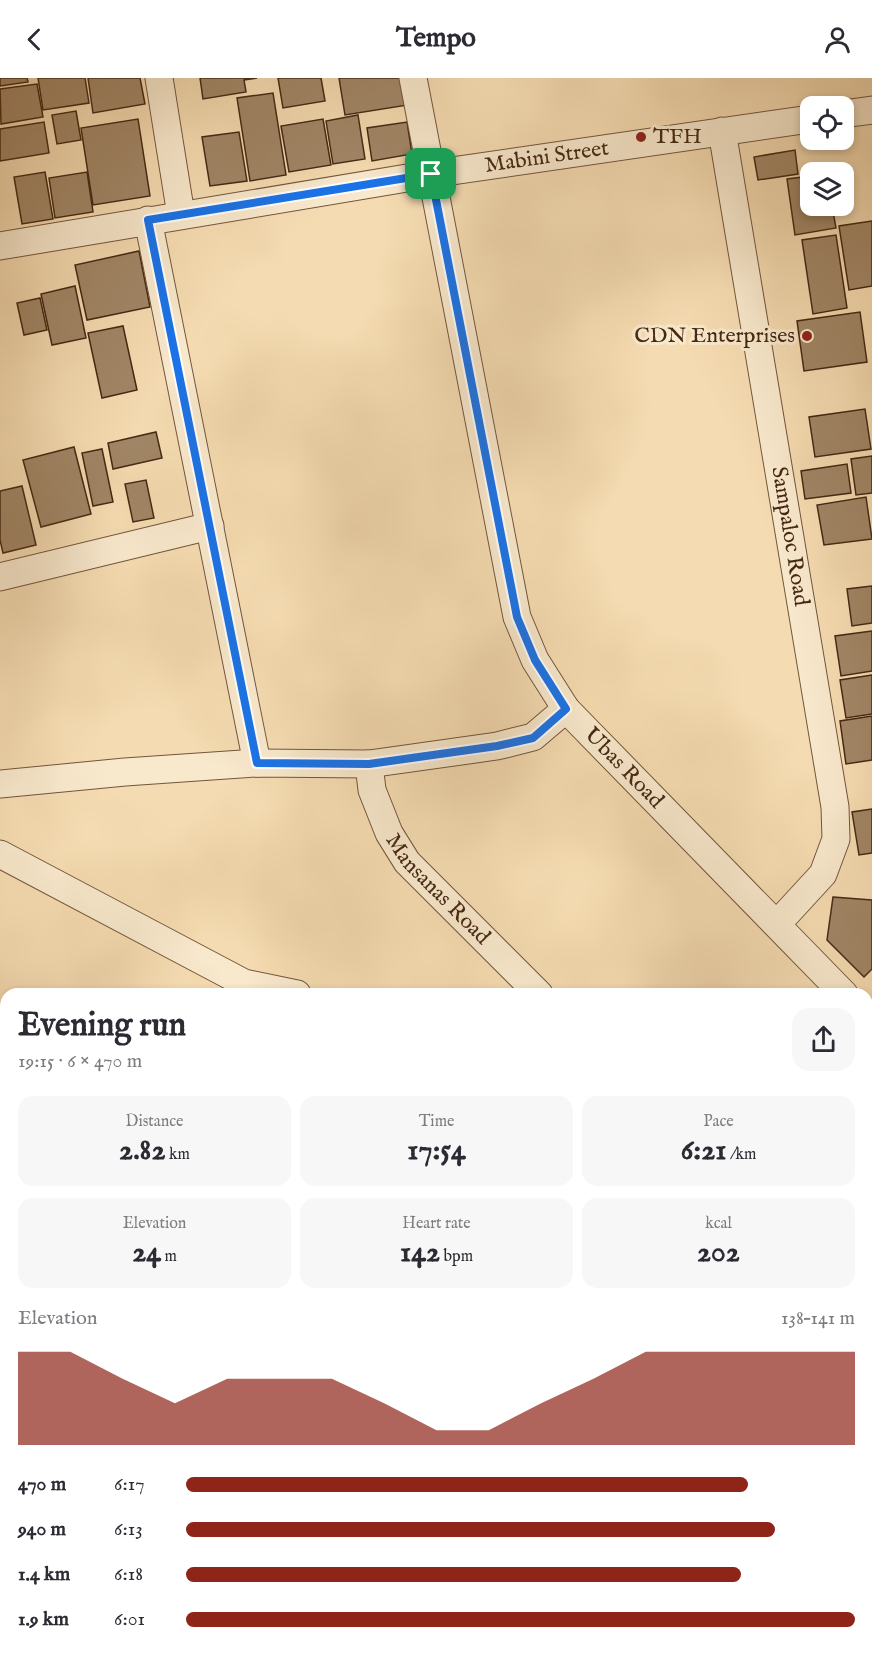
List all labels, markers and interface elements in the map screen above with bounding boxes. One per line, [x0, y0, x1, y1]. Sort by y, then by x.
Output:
text: Tempo [396, 22, 476, 56]
icon: back [18, 23, 51, 56]
icon: person [821, 23, 854, 56]
map controls [800, 96, 854, 216]
button: locate [800, 96, 854, 150]
place label: TFH [653, 123, 702, 151]
marker: TFH [634, 130, 648, 144]
street label: Mabini Street [483, 134, 611, 180]
pin [405, 148, 456, 199]
icon: arrive [414, 157, 447, 190]
button: layers [800, 162, 854, 216]
place label: CDN Enterprises [634, 322, 795, 350]
marker: CDN Enterprises [800, 329, 814, 343]
street label: Sampaloc Road [764, 465, 815, 608]
street label: Ubas Road [578, 721, 670, 815]
street label: Mansanas Road [379, 828, 496, 951]
text: Evening run [18, 1005, 186, 1047]
button: share [792, 1008, 855, 1071]
text: 19:15 · 6 × 470 m [18, 1049, 142, 1074]
text: Distance [126, 1112, 183, 1132]
text: Time [419, 1112, 454, 1132]
text: Pace [703, 1112, 734, 1132]
text: 2.82 [119, 1132, 165, 1170]
text: 17:54 [407, 1132, 466, 1170]
text: 6:21 [681, 1132, 726, 1170]
text: km [165, 1145, 190, 1165]
text: /km [726, 1145, 756, 1165]
text: Elevation [123, 1214, 186, 1234]
text: Heart rate [402, 1214, 471, 1234]
text: kcal [705, 1214, 732, 1234]
text: 24 [132, 1234, 161, 1272]
text: 142 [400, 1234, 440, 1272]
text: 202 [697, 1234, 740, 1272]
text: m [161, 1247, 177, 1267]
text: bpm [440, 1247, 473, 1267]
text: Elevation [18, 1306, 97, 1331]
text: 138–141 m [781, 1306, 855, 1331]
text: 470 m [18, 1472, 66, 1497]
text: 6:17 [114, 1472, 145, 1497]
text: 940 m [18, 1517, 66, 1542]
text: 6:13 [114, 1517, 143, 1542]
text: 1.4 km [18, 1562, 70, 1587]
text: 6:18 [114, 1562, 143, 1587]
text: 1.9 km [18, 1607, 69, 1632]
text: 6:01 [114, 1607, 145, 1632]

